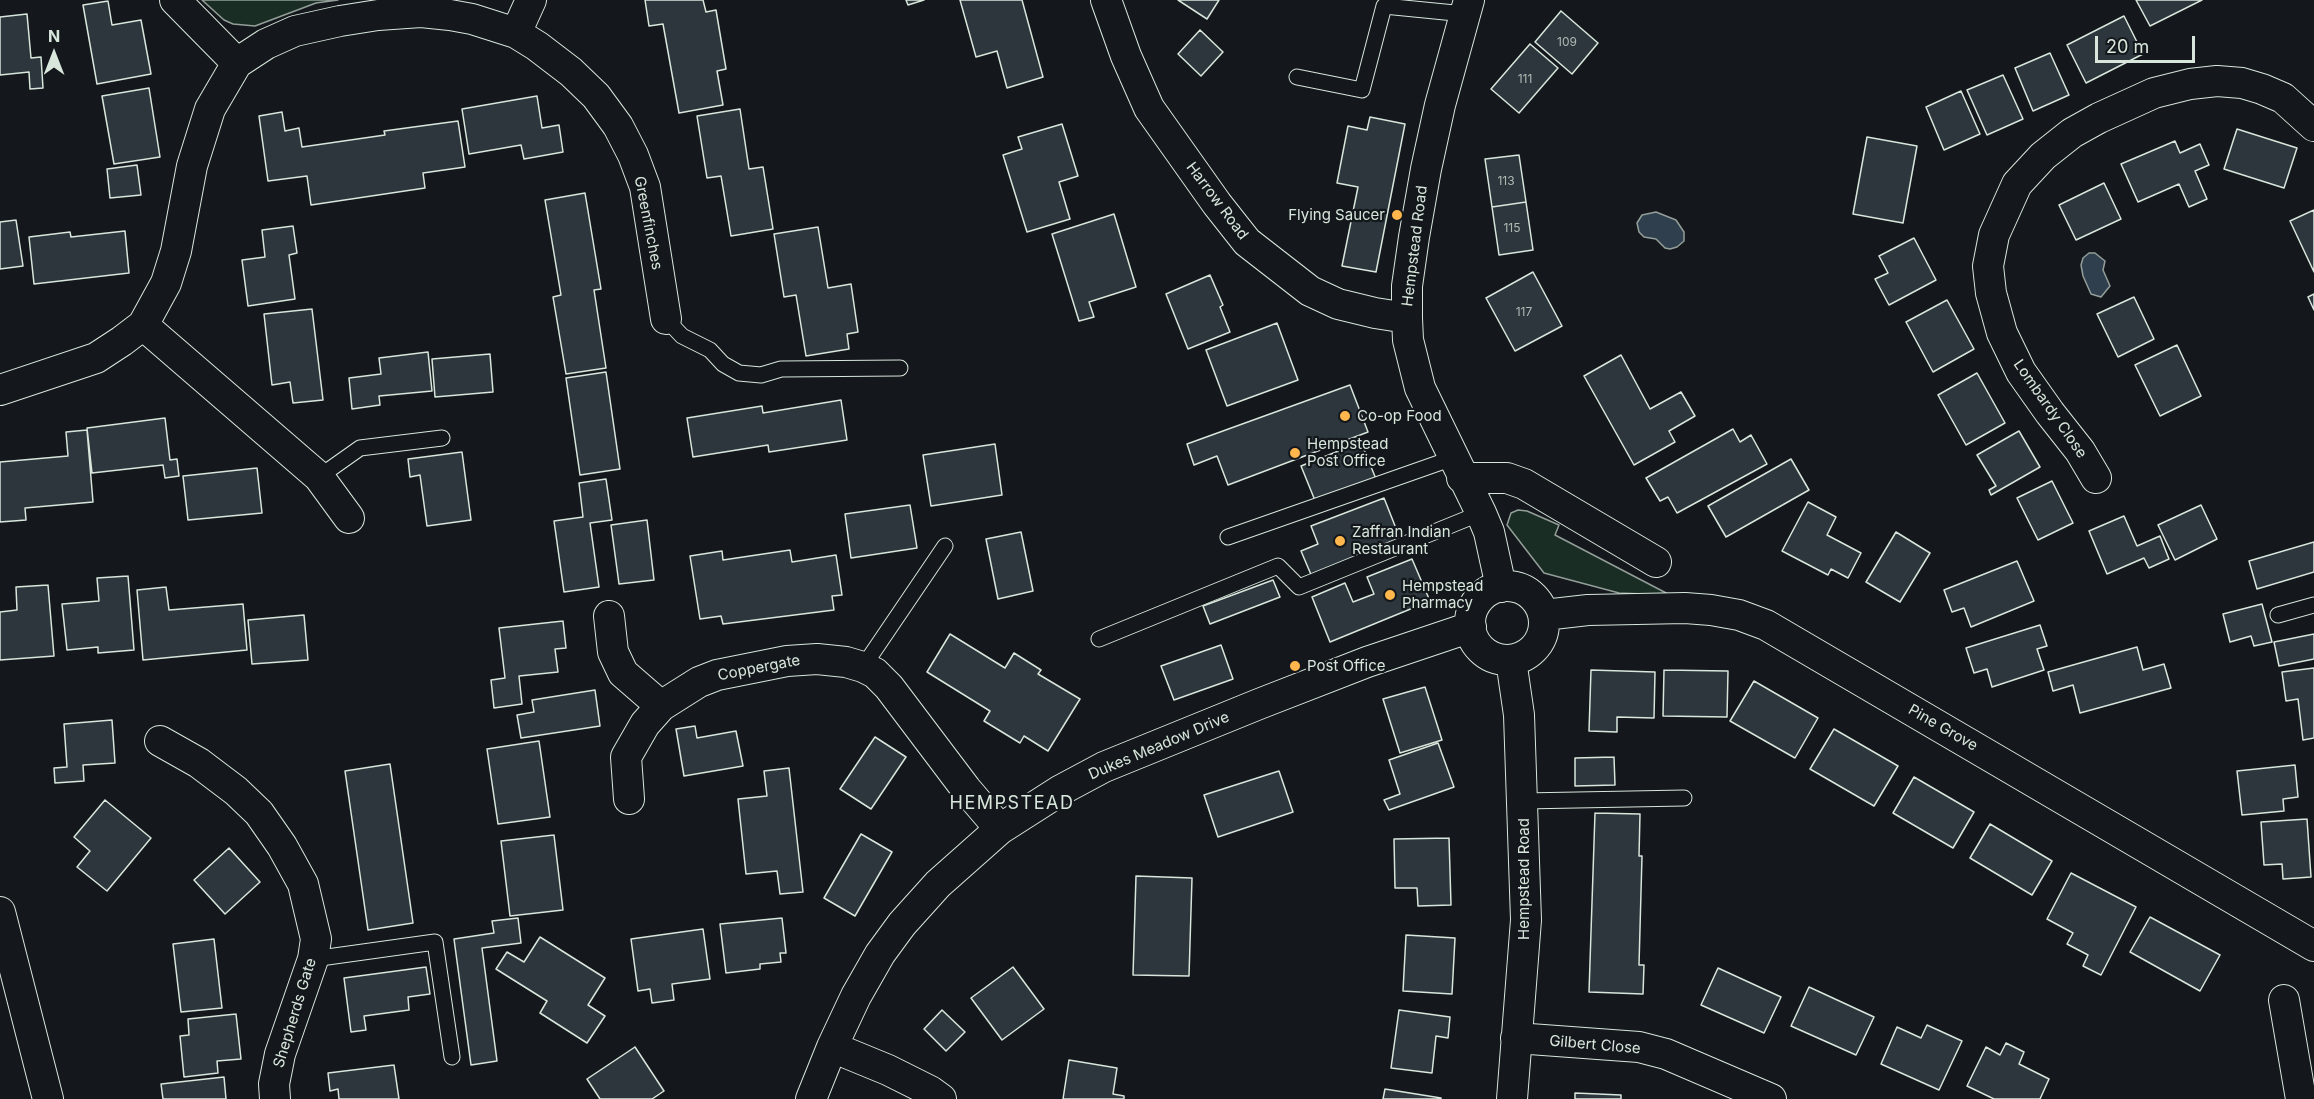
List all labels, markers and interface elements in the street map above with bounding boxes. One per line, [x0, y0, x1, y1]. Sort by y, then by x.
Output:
north arrow [24, 24, 84, 84]
scale bar [2098, 24, 2198, 62]
text: N [48, 26, 60, 46]
house number: 109 [1557, 35, 1577, 49]
text: 20 m [2106, 36, 2149, 57]
house number: 111 [1518, 72, 1532, 86]
street label: Harrow Road [1182, 159, 1252, 243]
house number: 113 [1497, 174, 1515, 188]
street label: Greenfinches [630, 175, 666, 271]
street label: Hempstead Road [1399, 184, 1431, 308]
place label: Flying Saucer [1288, 206, 1385, 224]
marker: Flying Saucer [1390, 208, 1404, 222]
house number: 115 [1503, 221, 1521, 235]
house number: 117 [1516, 305, 1532, 319]
street label: Lombardy Close [2009, 356, 2091, 462]
place label: Co-op Food [1357, 407, 1442, 425]
marker: Co-op Food [1338, 409, 1352, 423]
place label: Hempstead Post Office [1307, 435, 1388, 470]
marker: Hempstead Post Office [1288, 446, 1302, 460]
place label: Zaffran Indian Restaurant [1352, 523, 1451, 558]
marker: Zaffran Indian Restaurant [1333, 534, 1347, 548]
place label: Hempstead Pharmacy [1402, 577, 1483, 612]
marker: Hempstead Pharmacy [1383, 588, 1397, 602]
street label: Coppergate [716, 651, 802, 685]
place label: Post Office [1307, 657, 1385, 675]
marker: Post Office [1288, 659, 1302, 673]
street label: Pine Grove [1905, 701, 1981, 755]
street label: Dukes Meadow Drive [1086, 708, 1232, 784]
district label: HEMPSTEAD [950, 793, 1074, 815]
street label: Hempstead Road [1515, 818, 1533, 940]
street label: Shepherds Gate [270, 956, 320, 1070]
street label: Gilbert Close [1549, 1032, 1641, 1058]

